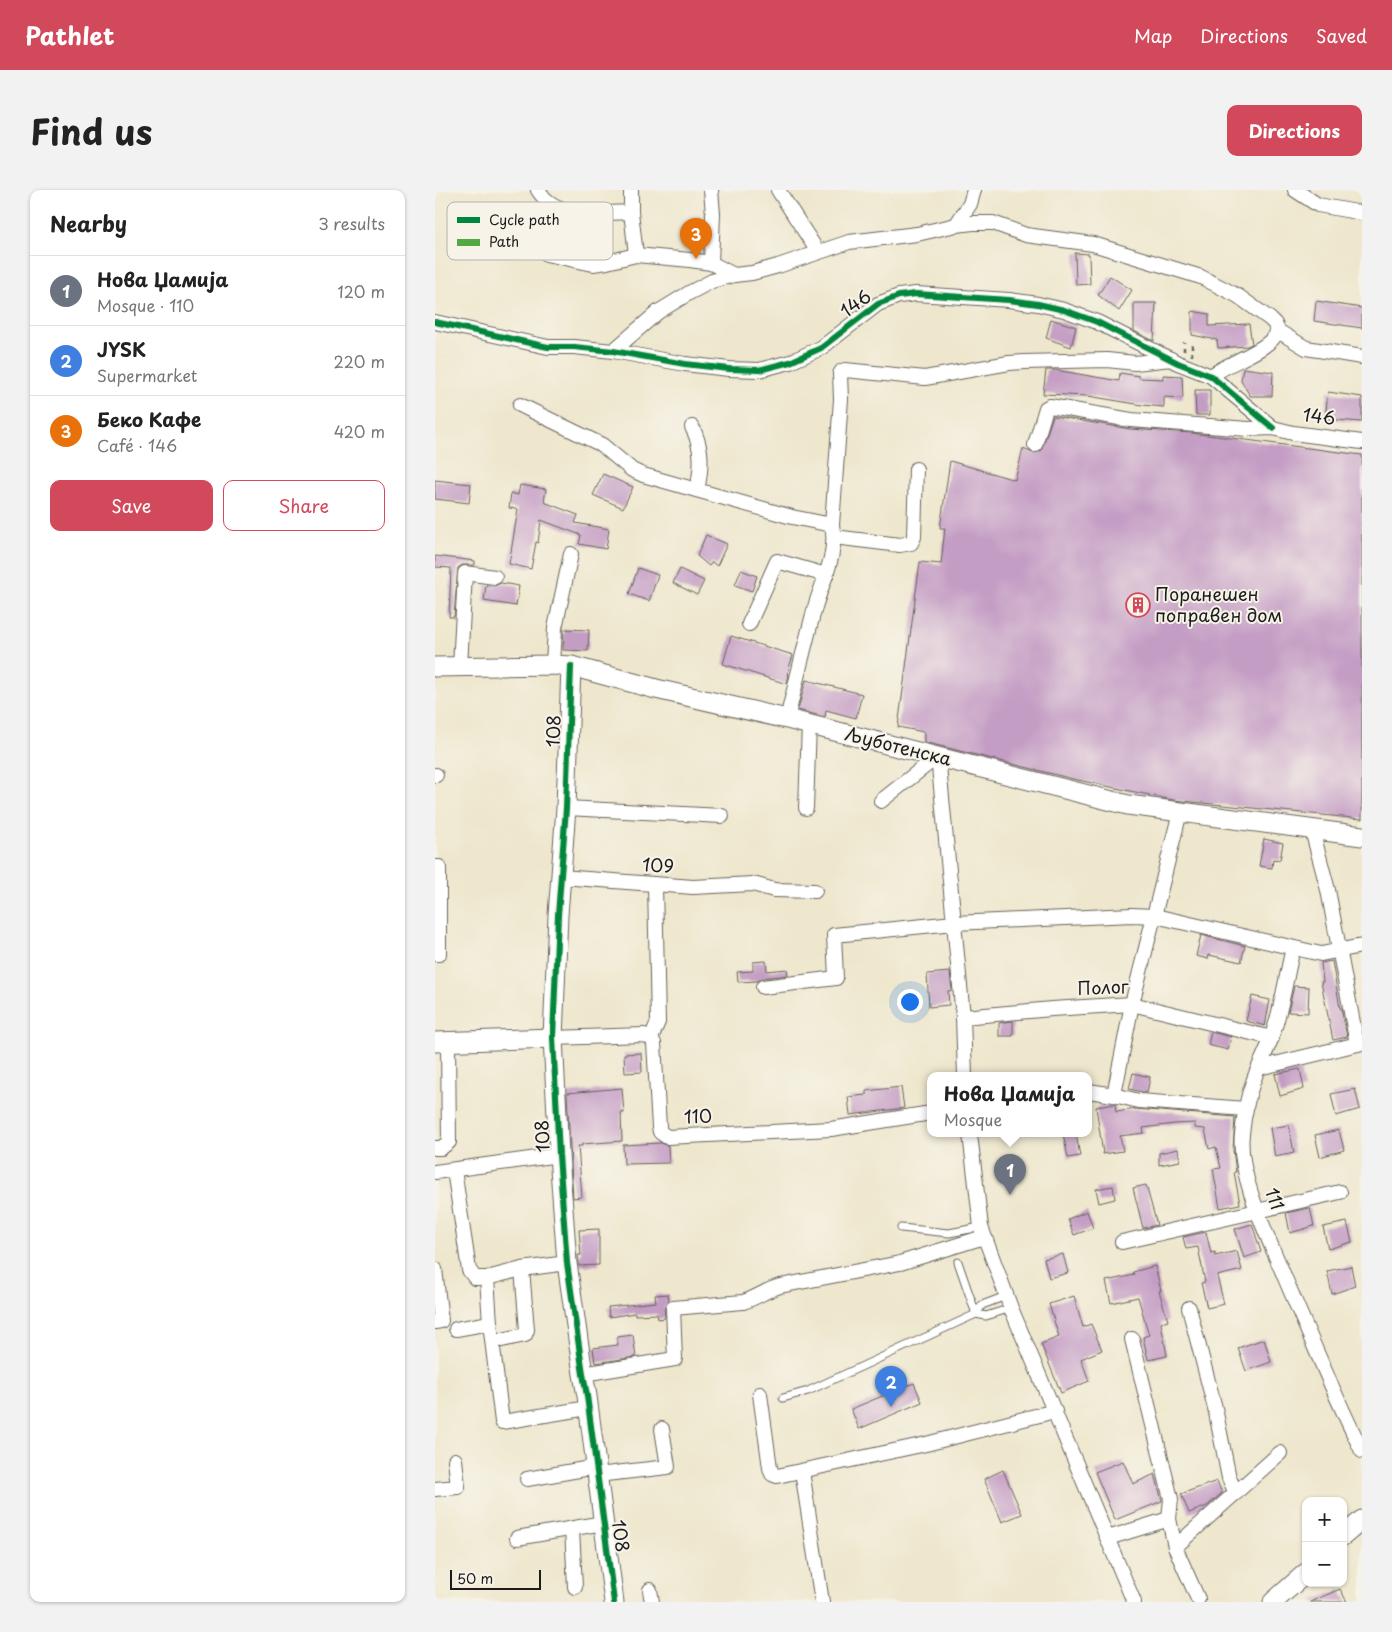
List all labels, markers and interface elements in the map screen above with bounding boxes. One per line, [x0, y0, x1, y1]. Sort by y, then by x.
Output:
text: Pathlet [25, 17, 115, 53]
text: Map [1134, 22, 1172, 49]
text: Directions [1200, 22, 1288, 49]
text: Saved [1316, 22, 1367, 49]
text: Find us [30, 104, 152, 157]
button: Directions [1227, 105, 1362, 156]
legend [447, 202, 613, 260]
text: Nearby [50, 207, 127, 239]
text: Cycle path [489, 209, 560, 230]
text: 3 results [318, 211, 385, 235]
pin: 3 [680, 218, 712, 259]
text: Path [489, 231, 519, 252]
text: Нова Џамија [97, 265, 228, 293]
text: 1 [62, 279, 70, 303]
text: 120 m [338, 279, 385, 303]
street label: 146 [834, 282, 876, 323]
text: Mosque · 110 [97, 293, 194, 317]
text: JYSK [97, 335, 146, 363]
text: 2 [60, 349, 72, 373]
text: 220 m [334, 349, 385, 373]
text: Supermarket [97, 363, 197, 387]
street label: 146 [1301, 400, 1337, 431]
text: Беко Кафе [97, 405, 201, 433]
text: 3 [61, 419, 71, 443]
text: 420 m [334, 419, 385, 443]
text: Café · 146 [97, 433, 177, 457]
button: Save [50, 480, 213, 531]
button: Share [223, 480, 385, 531]
place label: Поранешен поправен дом [1155, 580, 1282, 628]
building icon: Поранешен поправен дом [1125, 592, 1151, 618]
street label: 108 [538, 714, 567, 748]
street label: Љуботенска [842, 719, 955, 772]
street label: 109 [641, 850, 675, 879]
street label: Полог [1077, 972, 1130, 1001]
your location [897, 989, 923, 1015]
popup [927, 1072, 1092, 1137]
text: Нова Џамија [944, 1079, 1075, 1107]
street label: 110 [683, 1101, 713, 1130]
text: Mosque [944, 1107, 1002, 1131]
street label: 108 [527, 1119, 556, 1153]
pin: 1 [994, 1154, 1026, 1195]
street label: 111 [1259, 1184, 1292, 1213]
pin: 2 [875, 1366, 907, 1407]
map controls [1302, 1497, 1347, 1587]
button: + [1302, 1497, 1347, 1542]
street label: 108 [606, 1518, 637, 1554]
button: − [1302, 1542, 1347, 1587]
scale bar [450, 1567, 541, 1590]
text: 50 m [457, 1568, 493, 1589]

